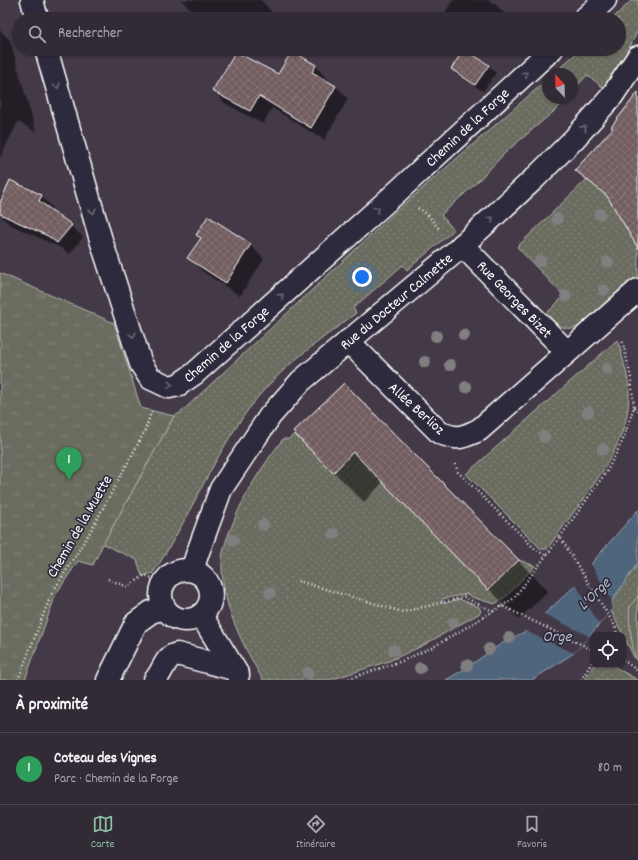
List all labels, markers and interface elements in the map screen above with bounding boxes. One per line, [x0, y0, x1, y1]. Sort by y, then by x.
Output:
search box [12, 12, 626, 56]
icon: search [26, 23, 48, 45]
text: Rechercher [58, 23, 122, 45]
north arrow [542, 68, 578, 104]
one-way arrow [520, 71, 528, 79]
one-way arrow [52, 83, 61, 90]
street label: Chemin de la Forge [422, 83, 515, 173]
one-way arrow [579, 125, 587, 133]
one-way arrow [373, 207, 380, 214]
one-way arrow [88, 208, 97, 215]
one-way arrow [486, 216, 494, 223]
street label: Rue du Docteur Calmette [336, 248, 459, 356]
street label: Rue Georges Bizet [471, 256, 557, 345]
your location [352, 267, 372, 287]
one-way arrow [276, 294, 284, 301]
street label: Chemin de la Forge [180, 302, 275, 389]
one-way arrow [128, 332, 136, 339]
street label: Allée Berlioz [382, 378, 449, 441]
one-way arrow [168, 381, 174, 389]
pin: 1 [56, 447, 82, 480]
street label: Chemin de la Muette [42, 471, 119, 582]
water label: L'Orge [573, 572, 617, 617]
water label: Orge [542, 626, 573, 649]
map controls [590, 632, 626, 668]
button: locate [590, 632, 626, 668]
text: À proximité [16, 694, 88, 718]
text: Coteau des Vignes [54, 748, 157, 770]
text: 1 [28, 759, 30, 778]
text: 80 m [598, 759, 622, 778]
text: Parc · Chemin de la Forge [54, 770, 178, 789]
tab: Carte [91, 813, 114, 853]
tab: Itinéraire [296, 813, 335, 853]
tab: Favoris [517, 813, 547, 853]

